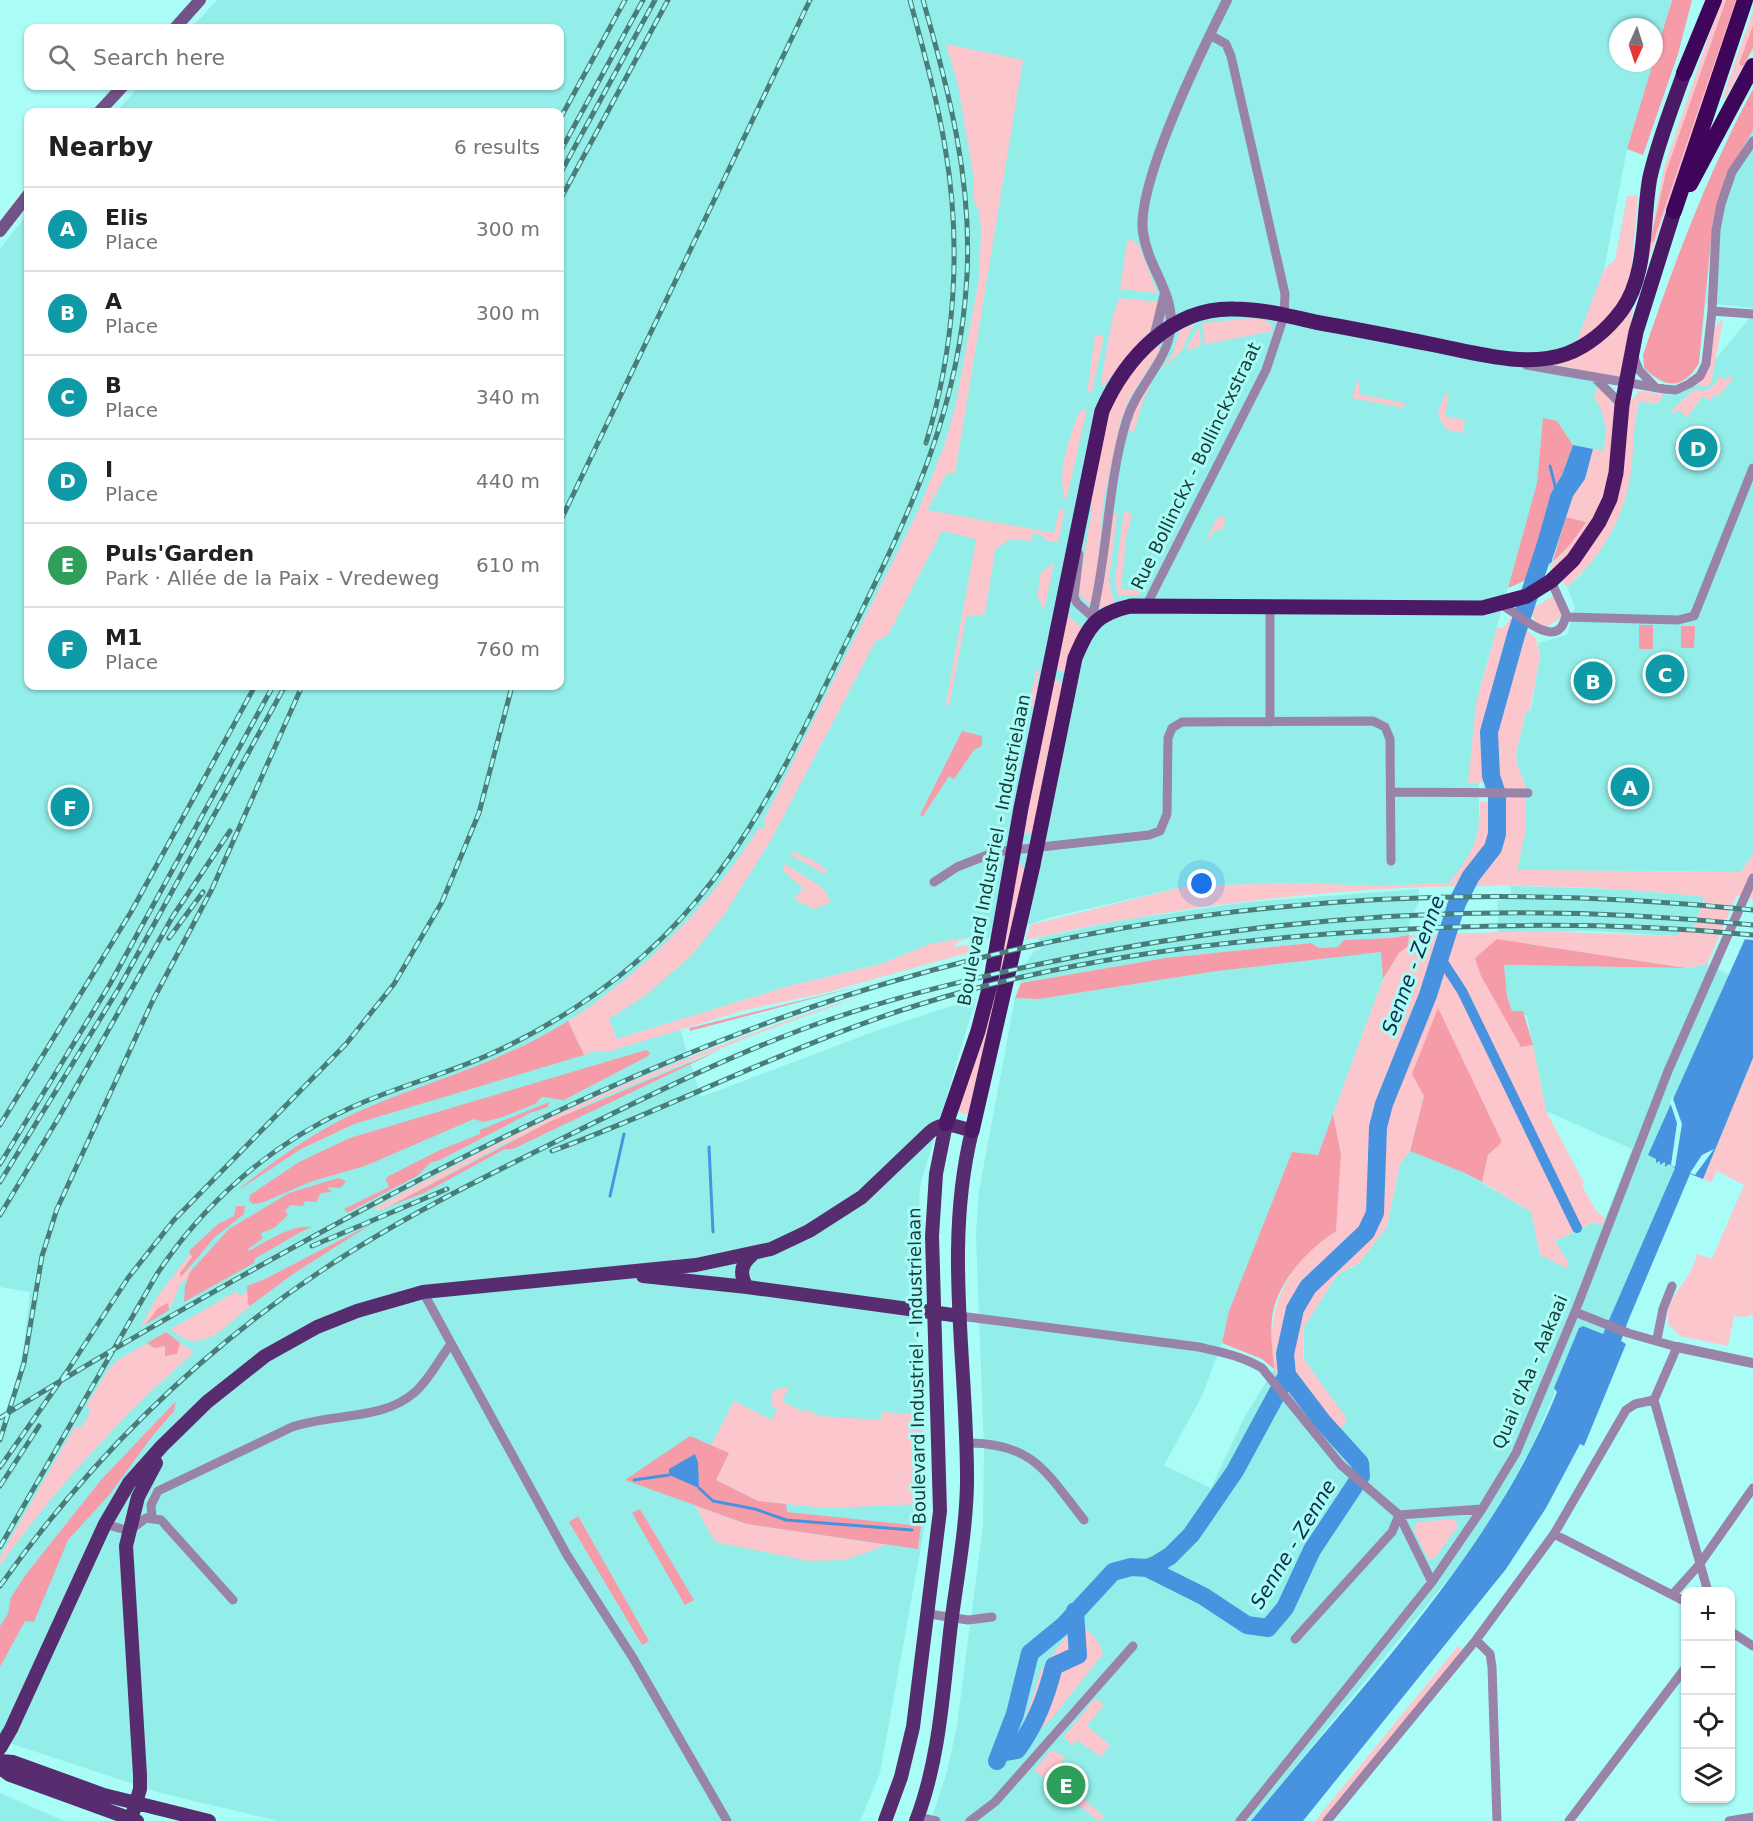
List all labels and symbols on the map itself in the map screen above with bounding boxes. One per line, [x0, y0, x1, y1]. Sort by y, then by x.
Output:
north arrow [1609, 18, 1663, 72]
street label: Rue Bollinckx - Bollinckxstraat [1126, 339, 1265, 593]
pin: D [1678, 426, 1718, 470]
pin: C [1646, 652, 1684, 696]
pin: B [1574, 658, 1612, 704]
street label: Boulevard Industriel - Industrielaan [953, 692, 1034, 1008]
pin: A [1610, 764, 1650, 810]
pin: F [50, 784, 90, 830]
your location [1187, 869, 1216, 898]
water label: Senne - Zenne [1377, 892, 1449, 1038]
street label: Boulevard Industriel - Industrielaan [903, 1207, 930, 1525]
street label: Quai d'Aa - Aakaai [1488, 1292, 1572, 1452]
water label: Senne - Zenne [1245, 1475, 1341, 1613]
pin: E [1046, 1762, 1086, 1808]

